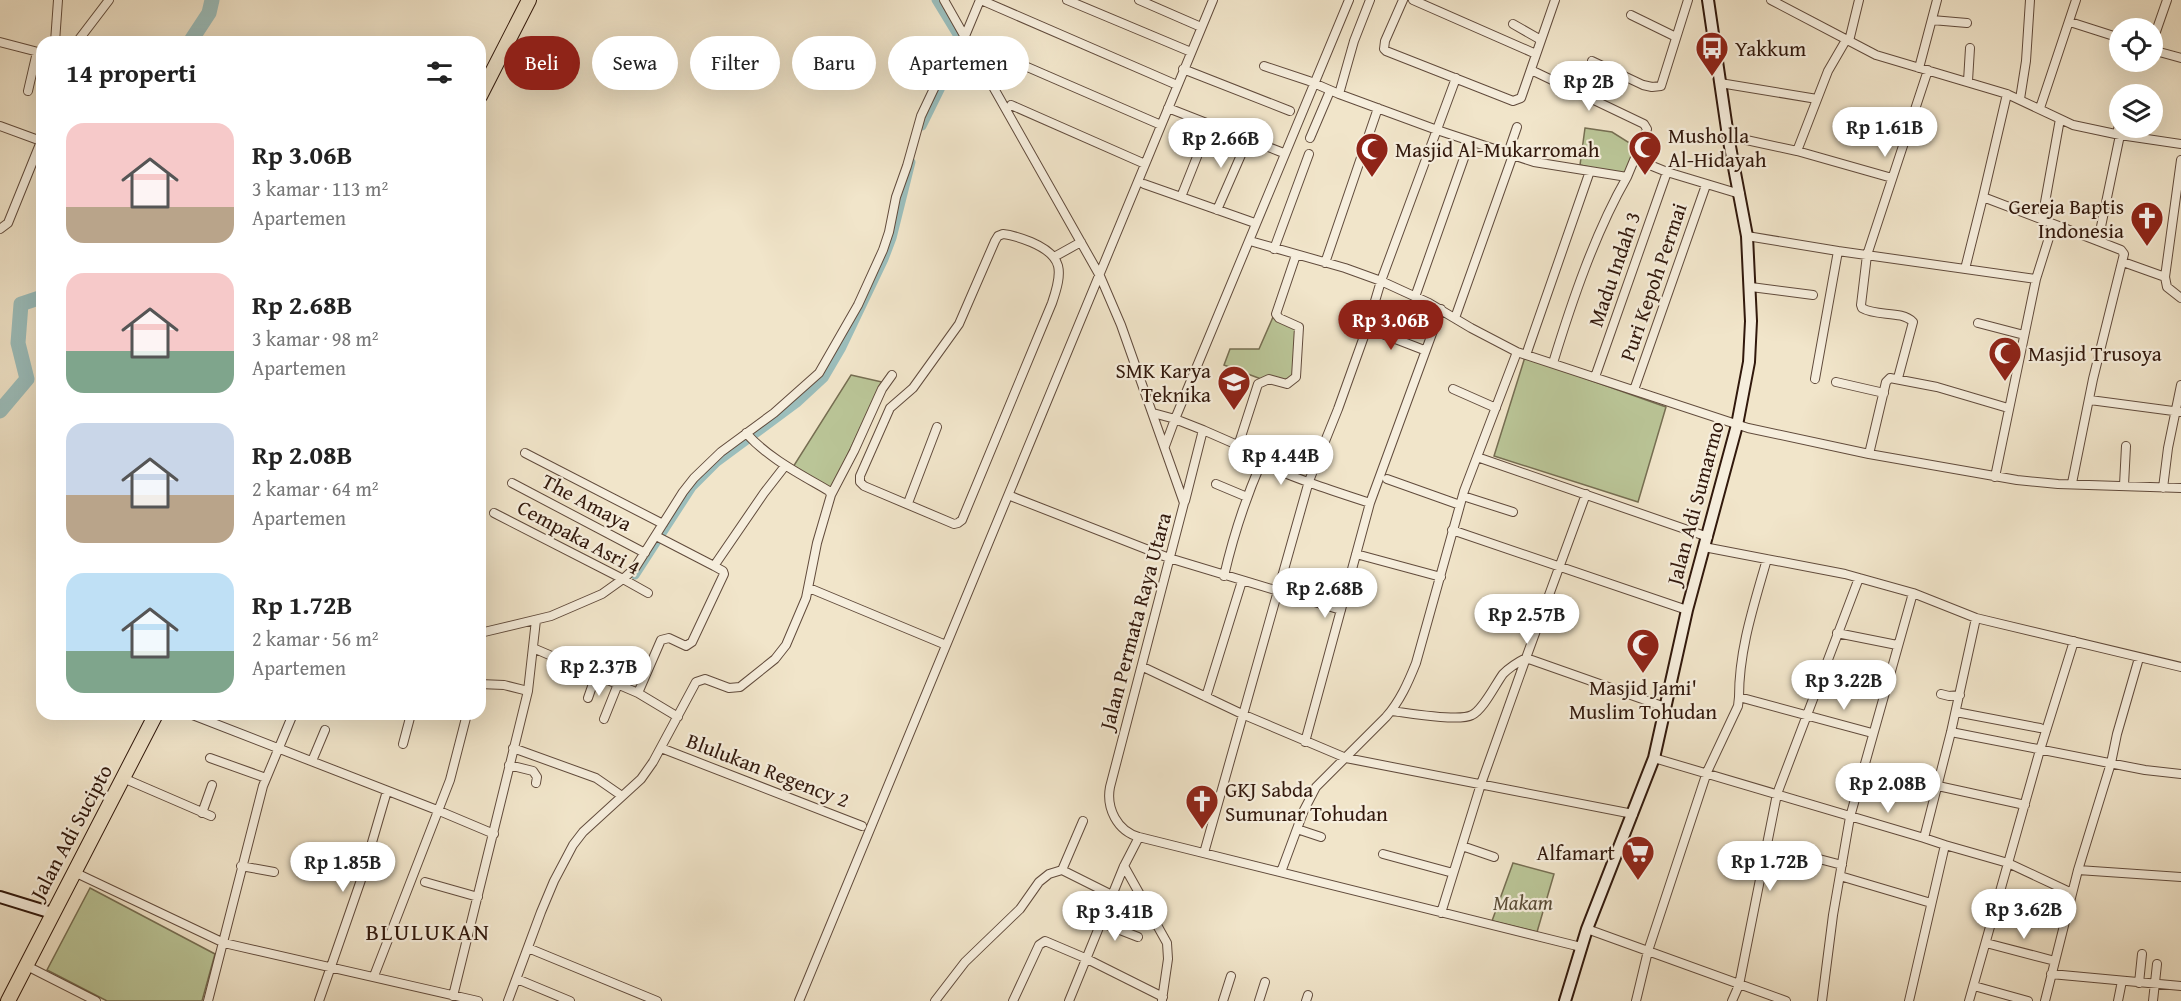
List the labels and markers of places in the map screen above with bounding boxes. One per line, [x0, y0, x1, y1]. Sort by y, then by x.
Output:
bus stop icon: Yakkum [1694, 30, 1730, 77]
place label: Yakkum [1735, 33, 1806, 64]
pin: Rp 2B [1547, 61, 1631, 112]
pin: Rp 1.61B [1823, 107, 1947, 158]
pin: Rp 2.66B [1159, 118, 1283, 169]
place label: Musholla Al-Hidayah [1668, 120, 1767, 175]
mosque icon: Musholla Al-Hidayah [1627, 129, 1663, 176]
mosque icon: Masjid Al-Mukarromah [1354, 131, 1390, 178]
place label: Masjid Al-Mukarromah [1395, 134, 1600, 165]
place label: Gereja Baptis Indonesia [2009, 191, 2124, 246]
church icon: Gereja Baptis Indonesia [2129, 200, 2165, 247]
pin: Rp 3.06B [1329, 300, 1453, 351]
mosque icon: Masjid Trusoya [1987, 335, 2023, 382]
place label: Masjid Trusoya [2028, 338, 2162, 369]
place label: SMK Karya Teknika [1115, 355, 1211, 410]
school or university icon: SMK Karya Teknika [1216, 364, 1252, 411]
pin: Rp 4.44B [1219, 435, 1343, 486]
pin: Rp 2.68B [1263, 568, 1387, 619]
pin: Rp 2.57B [1465, 594, 1589, 645]
mosque icon: Masjid Jami' Muslim Tohudan [1625, 627, 1661, 674]
pin: Rp 2.37B [537, 646, 661, 697]
pin: Rp 3.22B [1782, 660, 1906, 711]
place label: Masjid Jami' Muslim Tohudan [1569, 672, 1717, 727]
pin: Rp 2.08B [1826, 763, 1950, 814]
place label: GKJ Sabda Sumunar Tohudan [1225, 774, 1388, 829]
church icon: GKJ Sabda Sumunar Tohudan [1184, 783, 1220, 830]
supermarket icon: Alfamart [1620, 834, 1656, 881]
place label: Alfamart [1537, 837, 1616, 868]
pin: Rp 1.72B [1708, 841, 1832, 892]
pin: Rp 1.85B [281, 842, 405, 893]
pin: Rp 3.62B [1962, 889, 2086, 940]
pin: Rp 3.41B [1053, 891, 1177, 942]

